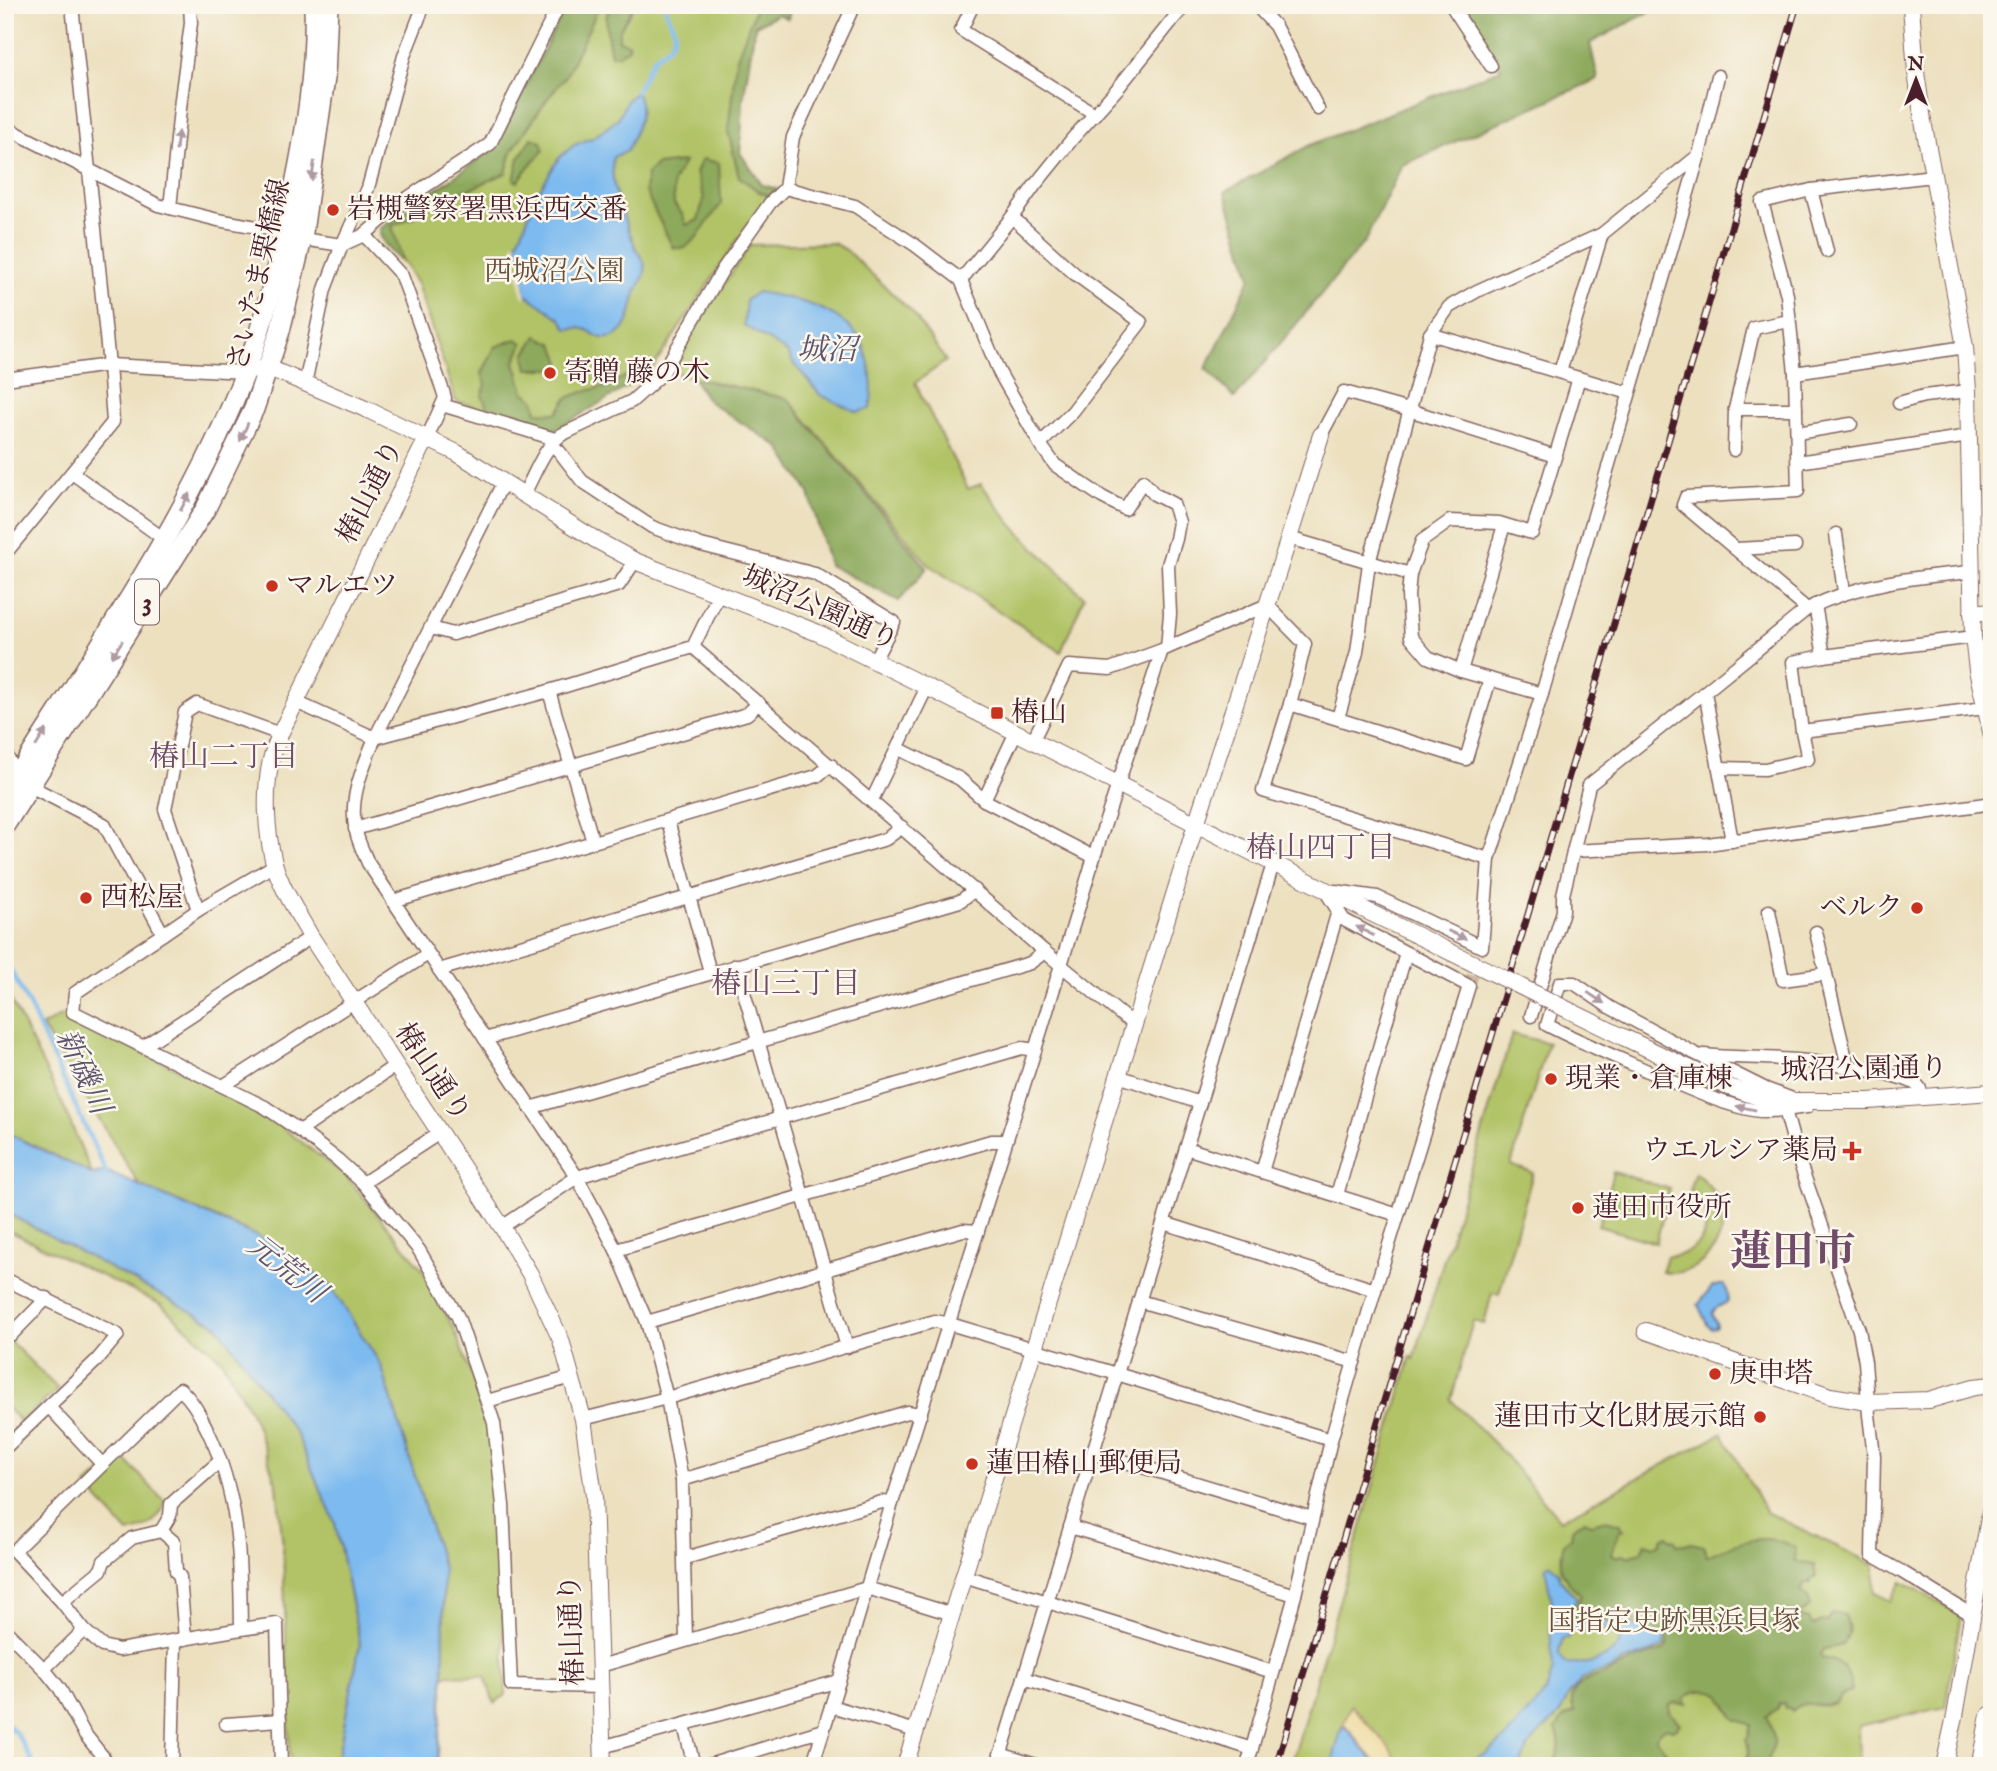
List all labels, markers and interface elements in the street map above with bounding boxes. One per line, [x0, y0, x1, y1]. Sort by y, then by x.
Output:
north arrow [1882, 46, 1952, 116]
text: N [1907, 53, 1925, 77]
one-way arrow [171, 129, 182, 151]
one-way arrow [307, 160, 318, 182]
street label: さいたま栗橋線 [221, 176, 299, 374]
place label: 岩槻警察署黒浜西交番 [347, 193, 627, 228]
marker: 岩槻警察署黒浜西交番 [325, 202, 341, 218]
park label: 西城沼公園 [484, 255, 624, 290]
water label: 城沼 [797, 332, 862, 370]
place label: 寄贈 藤の木 [564, 356, 710, 391]
marker: 寄贈 藤の木 [542, 365, 558, 381]
one-way arrow [238, 422, 250, 442]
street label: 椿山通り [330, 434, 412, 550]
one-way arrow [179, 492, 191, 512]
street label: 城沼公園通り [736, 559, 904, 659]
place label: マルエツ [286, 569, 398, 604]
marker: マルエツ [264, 578, 280, 594]
road number: 3 [135, 580, 159, 624]
one-way arrow [111, 640, 124, 659]
place label: 椿山 [1011, 696, 1067, 731]
marker: 椿山 [989, 705, 1005, 721]
one-way arrow [35, 729, 48, 748]
district label: 椿山二丁目 [149, 739, 299, 777]
district label: 椿山四丁目 [1246, 830, 1396, 868]
place label: 西松屋 [100, 881, 184, 916]
marker: 西松屋 [78, 890, 94, 906]
place label: ベルク [1820, 891, 1903, 926]
marker: ベルク [1909, 900, 1925, 916]
one-way arrow [1355, 926, 1375, 937]
one-way arrow [1446, 930, 1467, 941]
district label: 椿山三丁目 [711, 966, 861, 1004]
one-way arrow [1587, 991, 1605, 1005]
street label: 椿山通り [386, 1017, 478, 1129]
water label: 新磯川 [46, 1023, 120, 1124]
street label: 城沼公園通り [1780, 1051, 1948, 1089]
place label: 現業・倉庫棟 [1565, 1062, 1733, 1097]
marker: 現業・倉庫棟 [1543, 1071, 1559, 1087]
one-way arrow [1735, 1102, 1757, 1113]
place label: ウエルシア薬局 [1643, 1134, 1838, 1169]
marker: ウエルシア薬局 [1844, 1143, 1860, 1159]
place label: 蓮田市役所 [1592, 1191, 1732, 1226]
marker: 蓮田市役所 [1570, 1200, 1586, 1216]
water label: 元荒川 [239, 1227, 336, 1315]
district label: 蓮田市 [1730, 1227, 1856, 1280]
place label: 庚申塔 [1729, 1357, 1813, 1392]
marker: 庚申塔 [1707, 1366, 1723, 1382]
place label: 蓮田市文化財展示館 [1494, 1400, 1746, 1435]
marker: 蓮田市文化財展示館 [1752, 1409, 1768, 1425]
place label: 蓮田椿山郵便局 [986, 1447, 1182, 1482]
marker: 蓮田椿山郵便局 [964, 1456, 980, 1472]
street label: 椿山通り [554, 1573, 592, 1687]
park label: 国指定史跡黒浜貝塚 [1548, 1605, 1800, 1640]

